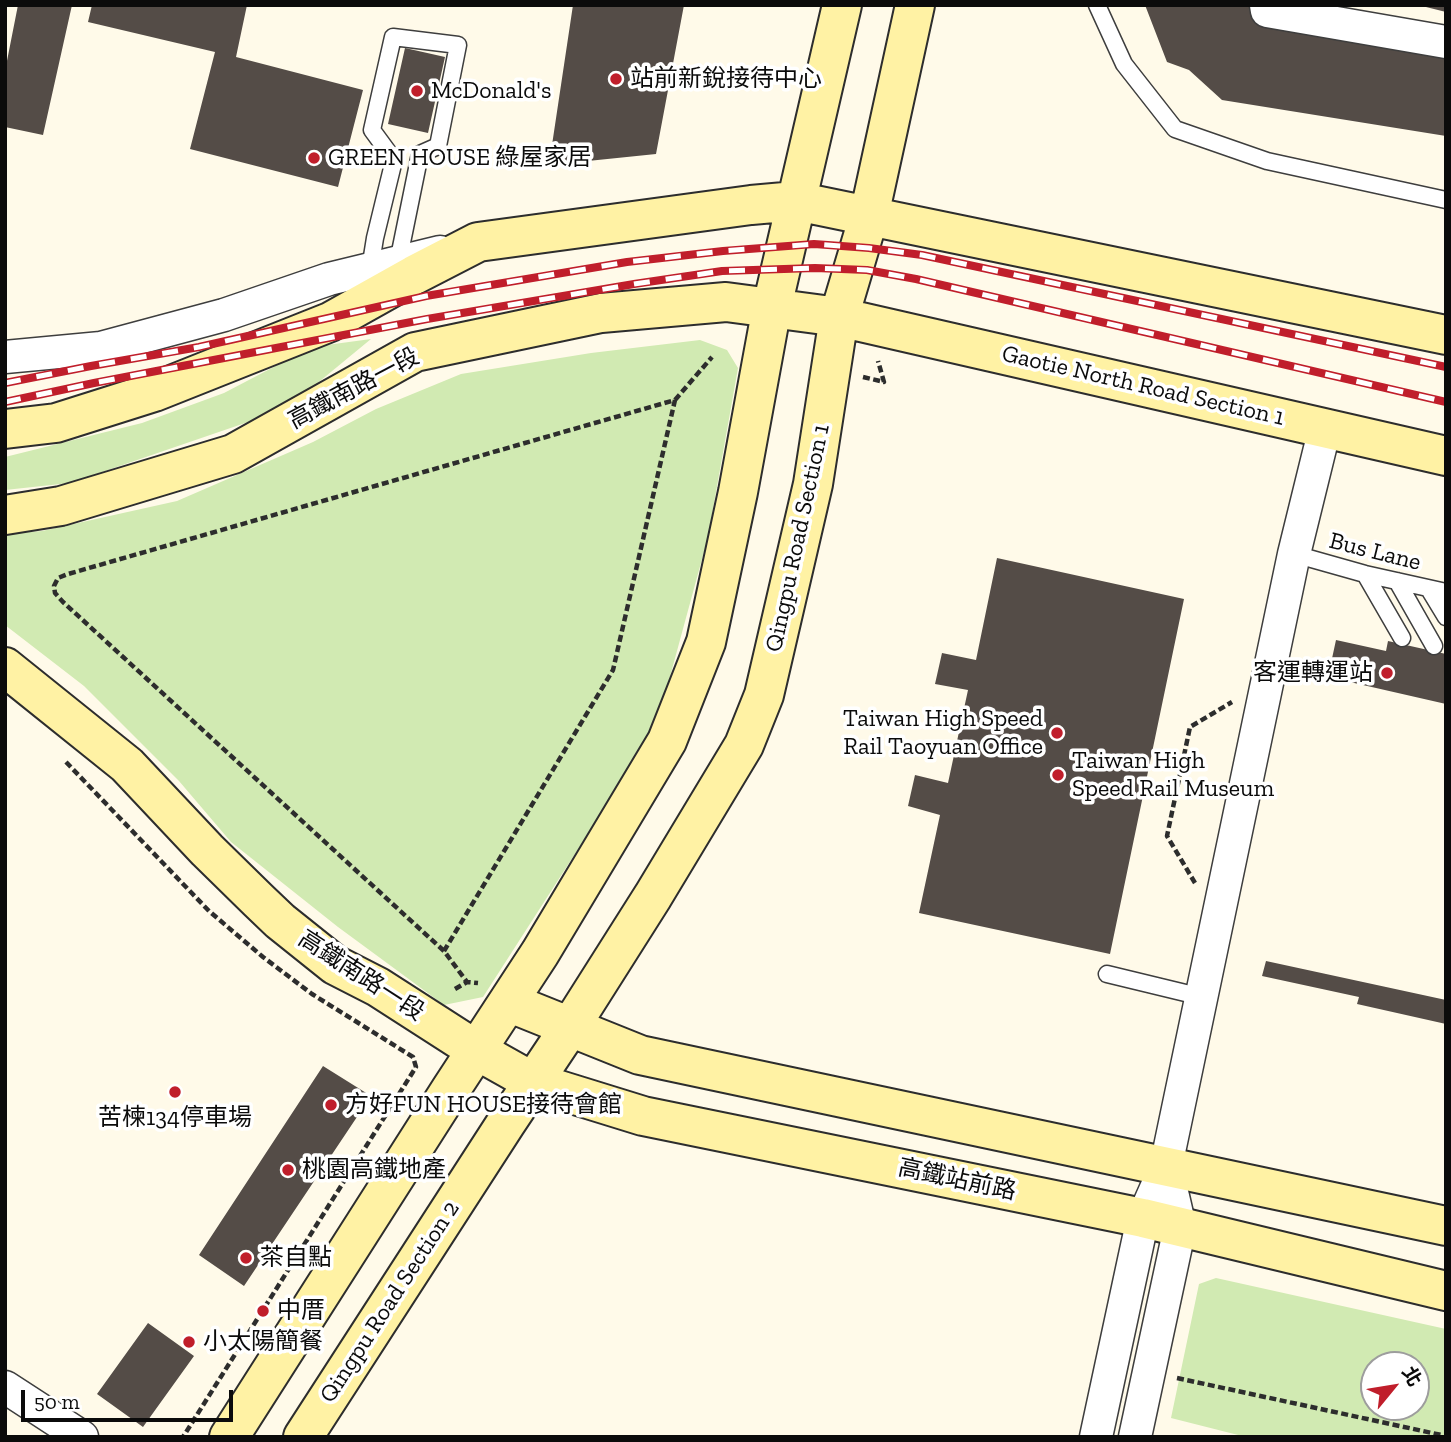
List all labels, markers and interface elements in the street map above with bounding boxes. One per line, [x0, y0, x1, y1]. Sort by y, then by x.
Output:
place label: 站前新銳接待中心 [630, 65, 822, 93]
marker: 站前新銳接待中心 [608, 71, 624, 87]
place label: McDonald's [431, 77, 551, 105]
marker: McDonald's [409, 83, 425, 99]
place label: GREEN HOUSE 綠屋家居 [328, 144, 591, 172]
marker: GREEN HOUSE 綠屋家居 [306, 150, 322, 166]
street label: Gaotie North Road Section 1 [999, 339, 1287, 433]
street label: 高鐵南路一段 [284, 342, 424, 436]
street label: Qingpu Road Section 1 [760, 422, 836, 654]
street label: Bus Lane [1326, 527, 1424, 577]
place label: 客運轉運站 [1253, 659, 1373, 687]
marker: 客運轉運站 [1379, 665, 1395, 681]
place label: Taiwan High Speed Rail Taoyuan Office [843, 705, 1043, 761]
marker: Taiwan High Speed Rail Taoyuan Office [1049, 725, 1065, 741]
place label: Taiwan High Speed Rail Museum [1072, 747, 1274, 803]
marker: Taiwan High Speed Rail Museum [1050, 767, 1066, 783]
street label: 高鐵南路一段 [293, 925, 429, 1027]
marker: 苦楝134停車場 [167, 1084, 183, 1100]
place label: 方好FUN HOUSE接待會館 [345, 1091, 622, 1119]
marker: 方好FUN HOUSE接待會館 [323, 1097, 339, 1113]
place label: 苦楝134停車場 [98, 1104, 252, 1132]
street label: 高鐵站前路 [895, 1153, 1019, 1207]
place label: 桃園高鐵地產 [302, 1156, 446, 1184]
marker: 桃園高鐵地產 [280, 1162, 296, 1178]
street label: Qingpu Road Section 2 [314, 1196, 466, 1408]
place label: 茶自點 [260, 1244, 332, 1272]
marker: 茶自點 [238, 1250, 254, 1266]
place label: 中厝 [277, 1297, 325, 1325]
marker: 中厝 [255, 1303, 271, 1319]
place label: 小太陽簡餐 [203, 1328, 323, 1356]
marker: 小太陽簡餐 [181, 1334, 197, 1350]
north arrow [1360, 1351, 1430, 1421]
text: 北 [1397, 1362, 1427, 1390]
scale bar [24, 1376, 236, 1420]
text: 50 m [34, 1389, 80, 1414]

